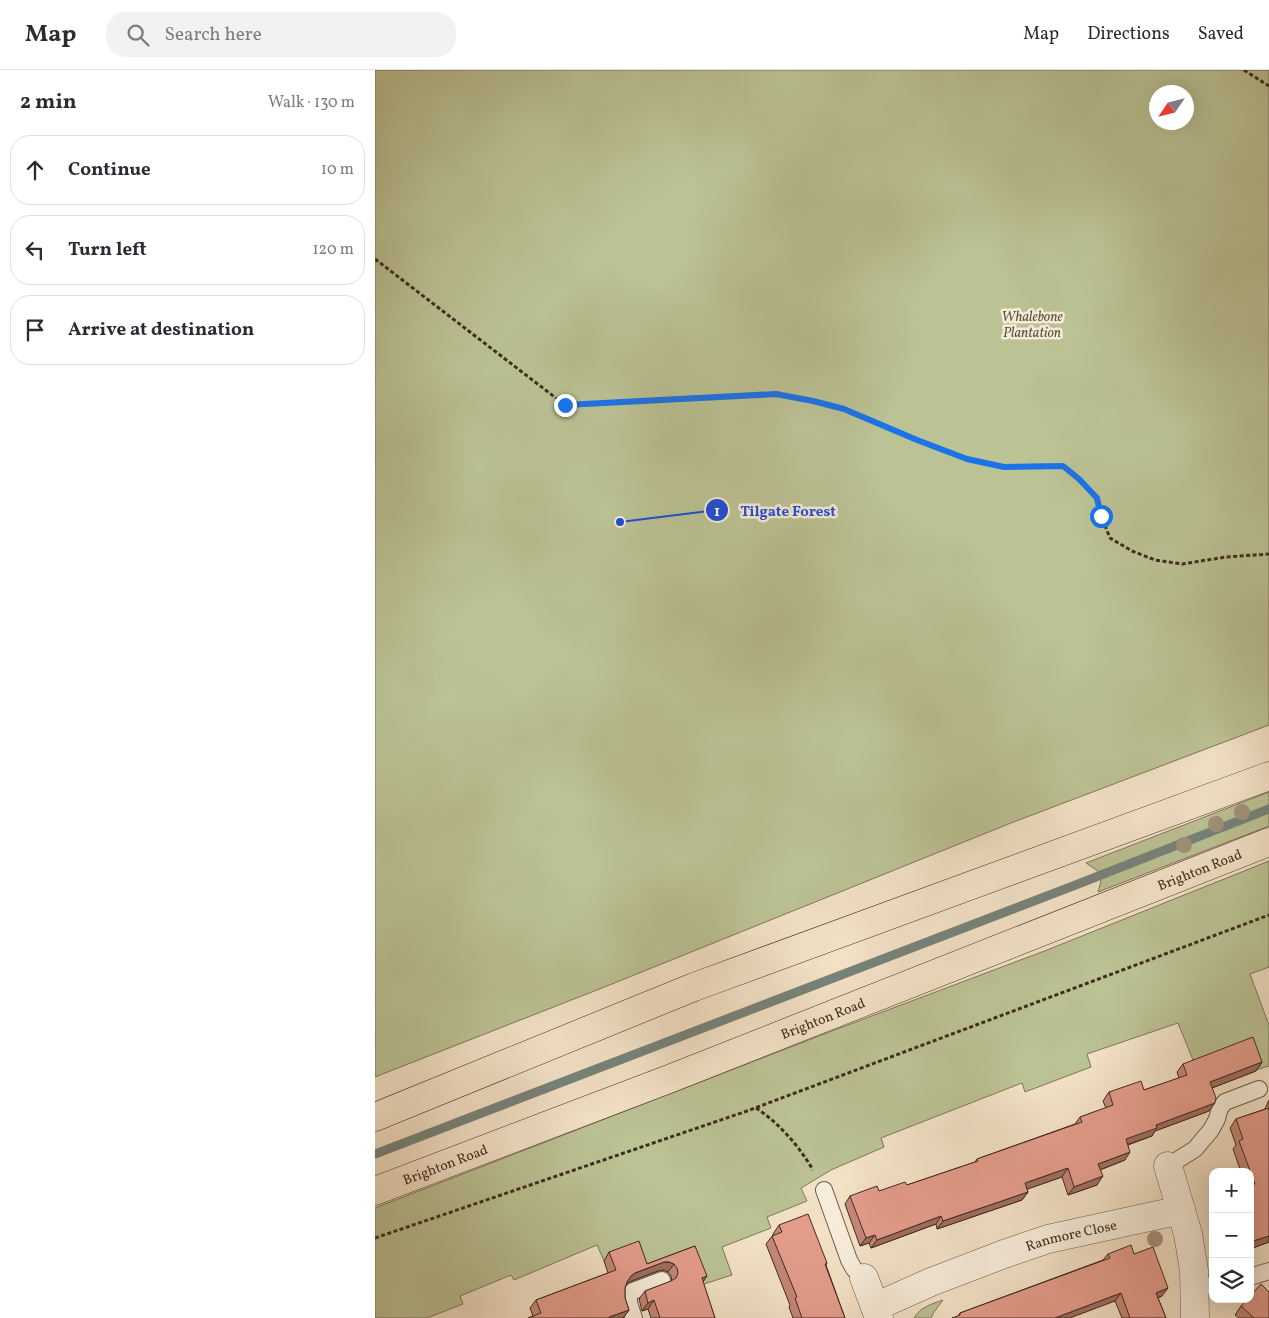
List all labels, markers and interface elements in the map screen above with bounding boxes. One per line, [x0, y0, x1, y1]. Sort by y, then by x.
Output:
search box [106, 12, 456, 57]
text: Map [25, 18, 76, 52]
icon: search [124, 21, 152, 49]
text: Search here [164, 22, 262, 48]
text: Map [1023, 22, 1059, 47]
text: Directions [1087, 22, 1170, 47]
text: Saved [1198, 22, 1244, 47]
north arrow [1149, 85, 1194, 130]
text: 2 min [20, 88, 77, 117]
text: Walk · 130 m [268, 92, 355, 114]
icon: ahead [21, 156, 49, 184]
text: Continue [68, 157, 151, 183]
text: 10 m [321, 159, 354, 181]
icon: left [21, 236, 49, 264]
text: Turn left [68, 237, 147, 263]
text: 120 m [312, 239, 354, 261]
park label: Whalebone Plantation [1001, 308, 1063, 343]
icon: arrive [21, 316, 49, 344]
text: Arrive at destination [68, 317, 254, 343]
route end [554, 394, 577, 417]
callout: Tilgate Forest [705, 495, 845, 525]
text: 1 [714, 502, 720, 523]
text: Tilgate Forest [740, 502, 836, 523]
route start [1090, 505, 1113, 528]
street label: Brighton Road [1155, 846, 1245, 896]
street label: Brighton Road [778, 994, 869, 1045]
street label: Brighton Road [400, 1141, 491, 1190]
map controls [1209, 1168, 1254, 1303]
button: + [1209, 1168, 1254, 1213]
button: − [1209, 1213, 1254, 1258]
street label: Ranmore Close [1023, 1216, 1119, 1257]
button: layers [1209, 1258, 1254, 1303]

